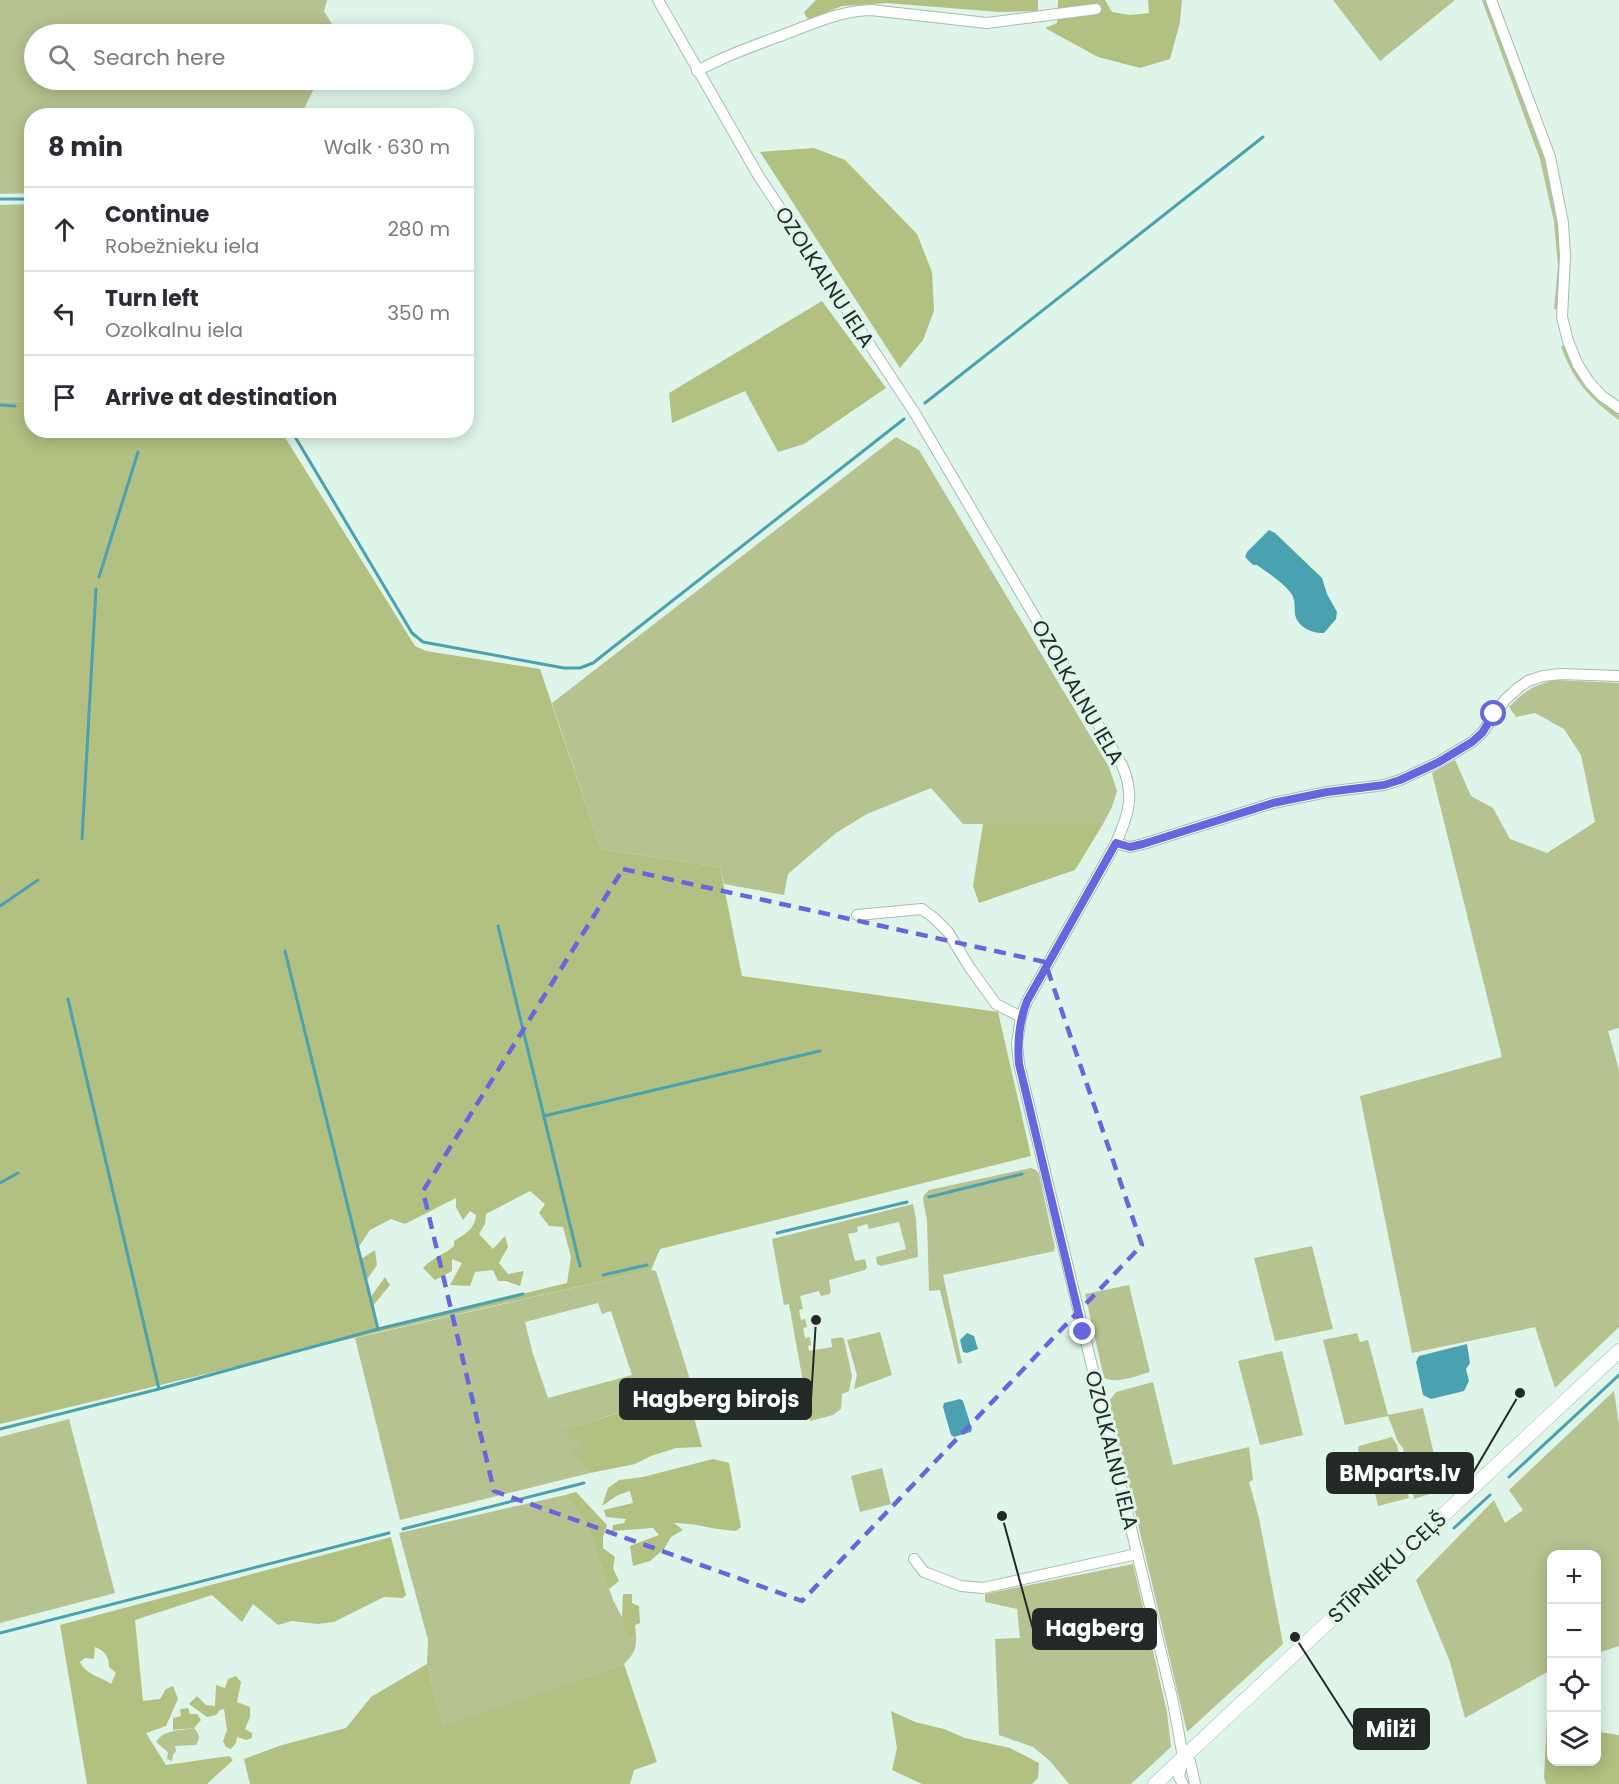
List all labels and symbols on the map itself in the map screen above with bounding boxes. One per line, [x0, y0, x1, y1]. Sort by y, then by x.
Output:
street label: OZOLKALNU IELA [768, 201, 882, 353]
street label: OZOLKALNU IELA [1025, 614, 1131, 770]
route start [1480, 700, 1506, 726]
route end [1069, 1318, 1095, 1344]
street label: OZOLKALNU IELA [1078, 1367, 1146, 1533]
callout: Hagberg birojs [620, 1379, 811, 1419]
text: Hagberg birojs [632, 1384, 800, 1415]
callout: BMparts.lv [1327, 1453, 1473, 1493]
text: BMparts.lv [1339, 1458, 1461, 1489]
street label: STĪPNIEKU CEĻŠ [1321, 1504, 1453, 1630]
callout: Hagberg [1033, 1609, 1156, 1649]
text: Hagberg [1046, 1613, 1144, 1644]
callout: Milži [1354, 1709, 1429, 1749]
text: Milži [1366, 1714, 1416, 1745]

